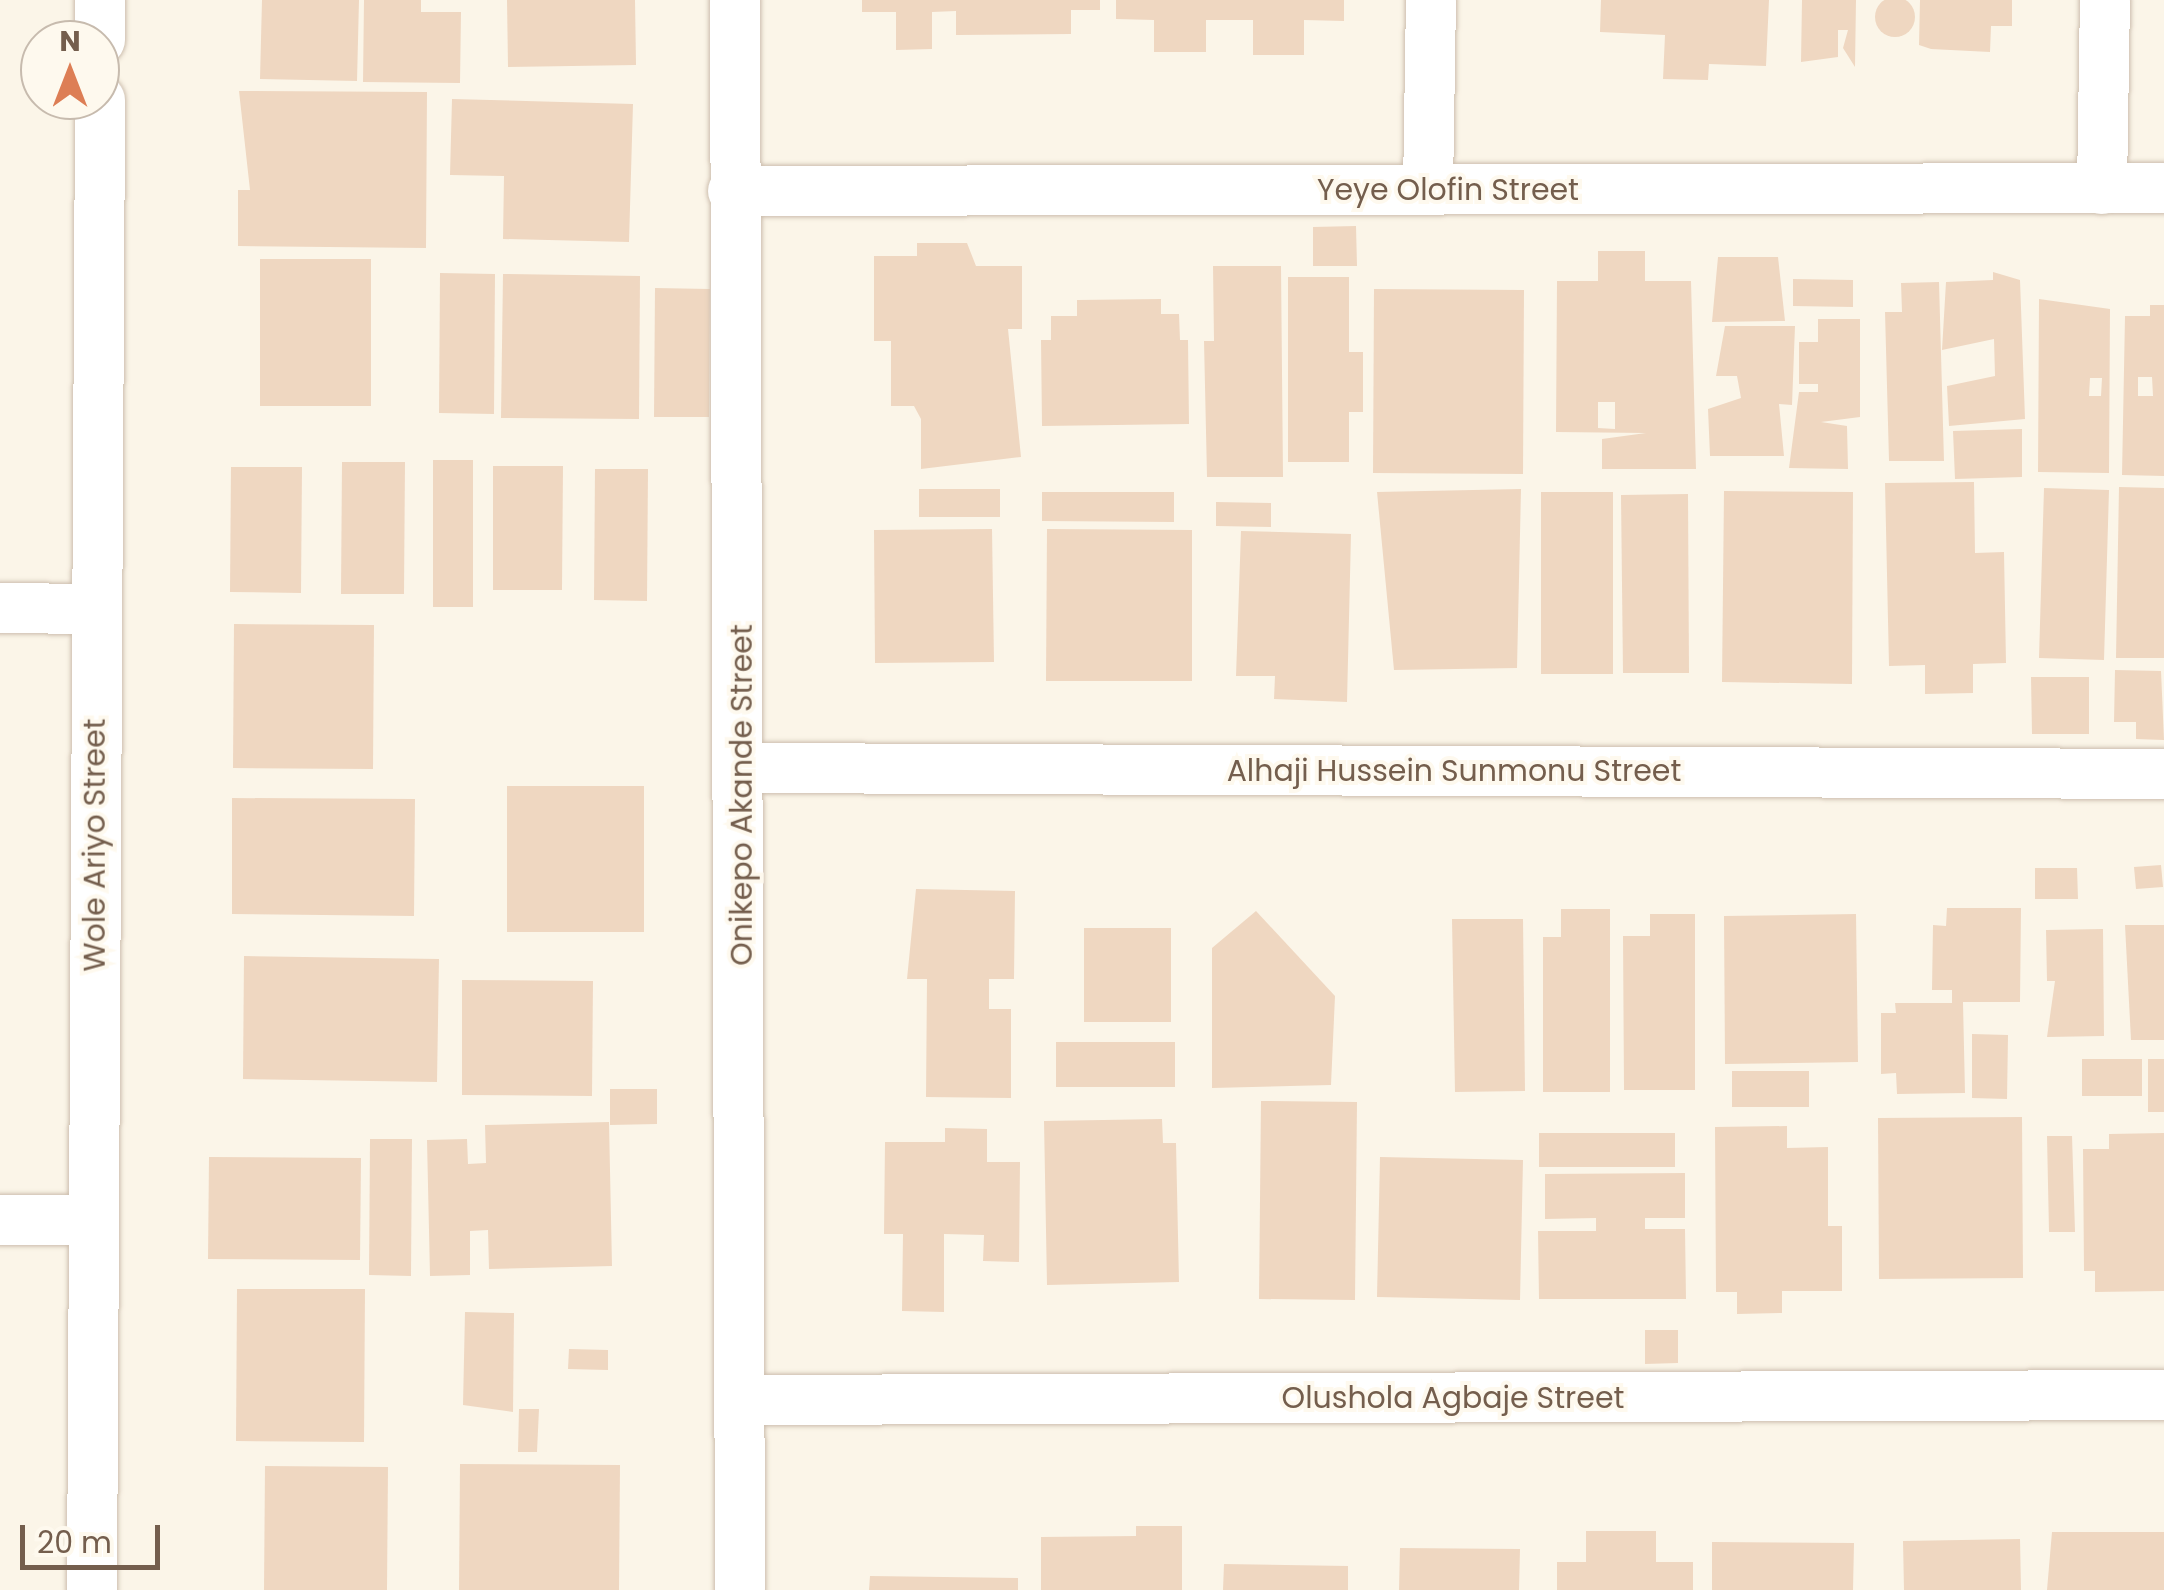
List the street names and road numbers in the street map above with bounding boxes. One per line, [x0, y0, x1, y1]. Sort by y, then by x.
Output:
street label: Yeye Olofin Street [1317, 172, 1579, 208]
street label: Onikepo Akande Street [724, 624, 760, 966]
street label: Wole Ariyo Street [77, 718, 113, 972]
street label: Alhaji Hussein Sunmonu Street [1227, 753, 1681, 789]
street label: Olushola Agbaje Street [1282, 1380, 1624, 1416]

